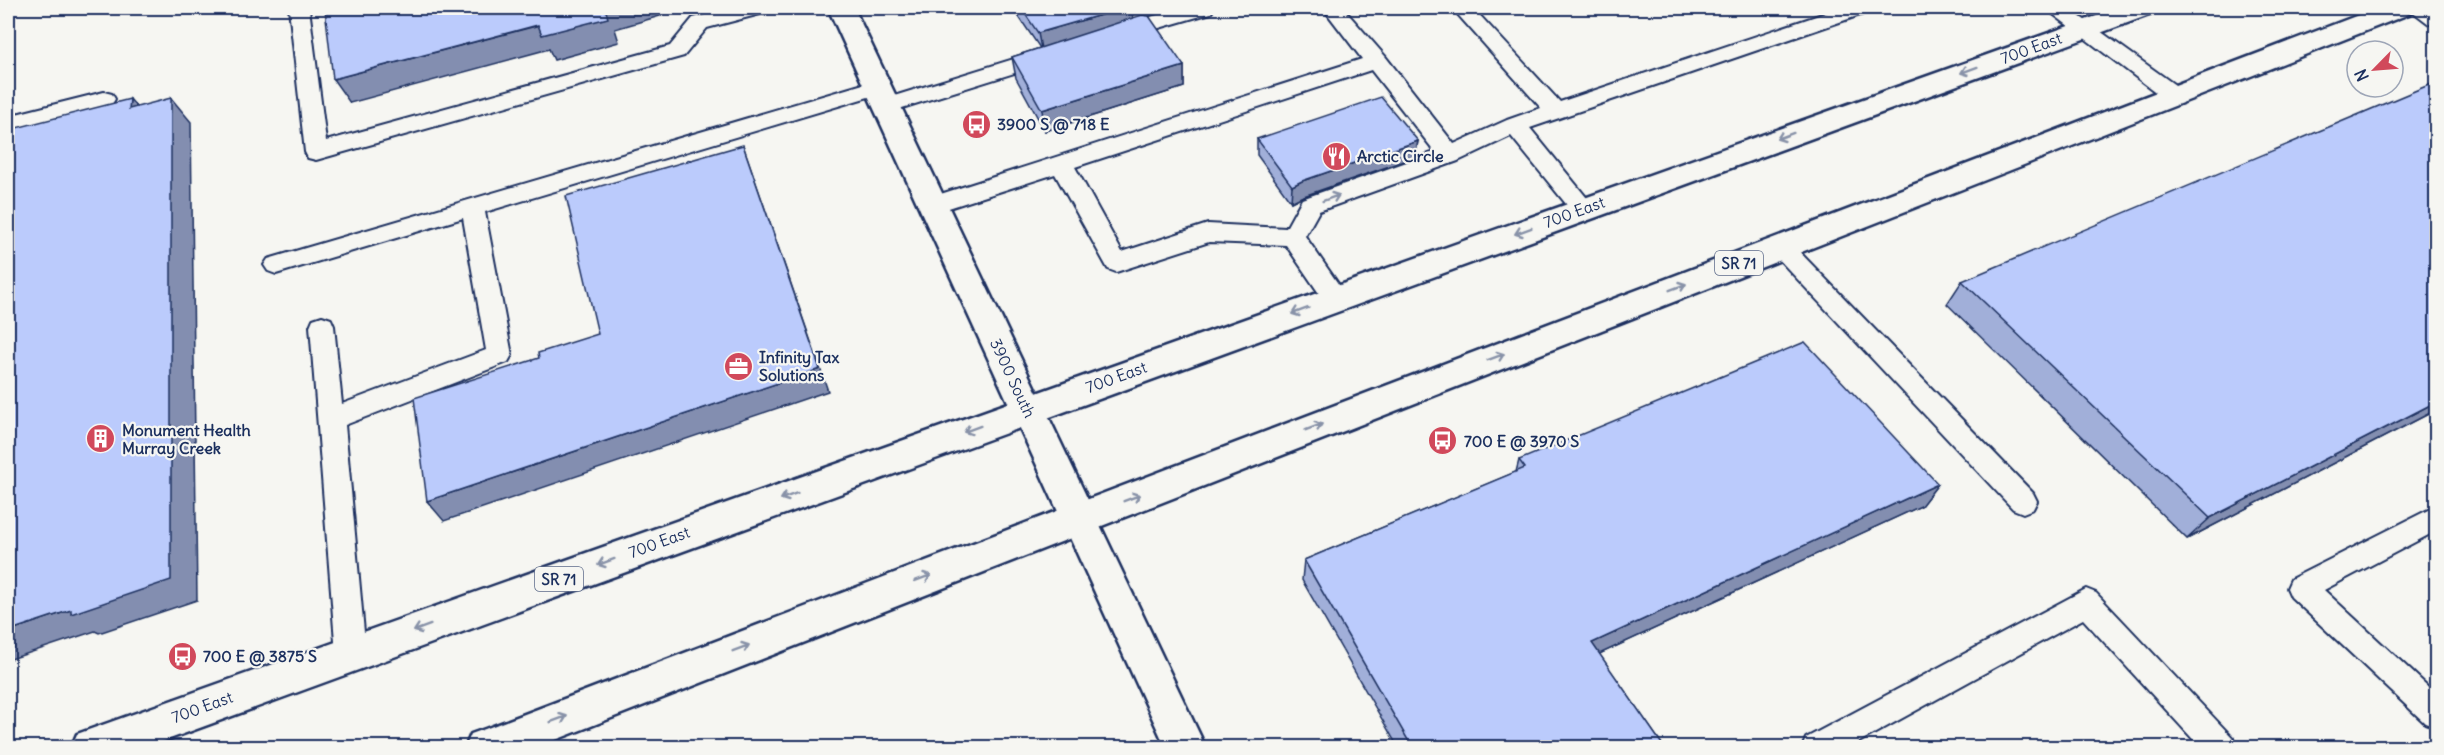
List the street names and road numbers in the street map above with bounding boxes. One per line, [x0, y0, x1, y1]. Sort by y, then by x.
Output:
street label: 700 East [1998, 28, 2065, 68]
street label: 700 East [1541, 192, 1608, 232]
road number: SR 71 [1715, 251, 1763, 275]
street label: 3900 South [986, 335, 1040, 421]
street label: 700 East [1083, 357, 1150, 397]
street label: 700 East [626, 522, 693, 562]
road number: SR 71 [535, 567, 583, 591]
street label: 700 East [169, 687, 236, 727]

